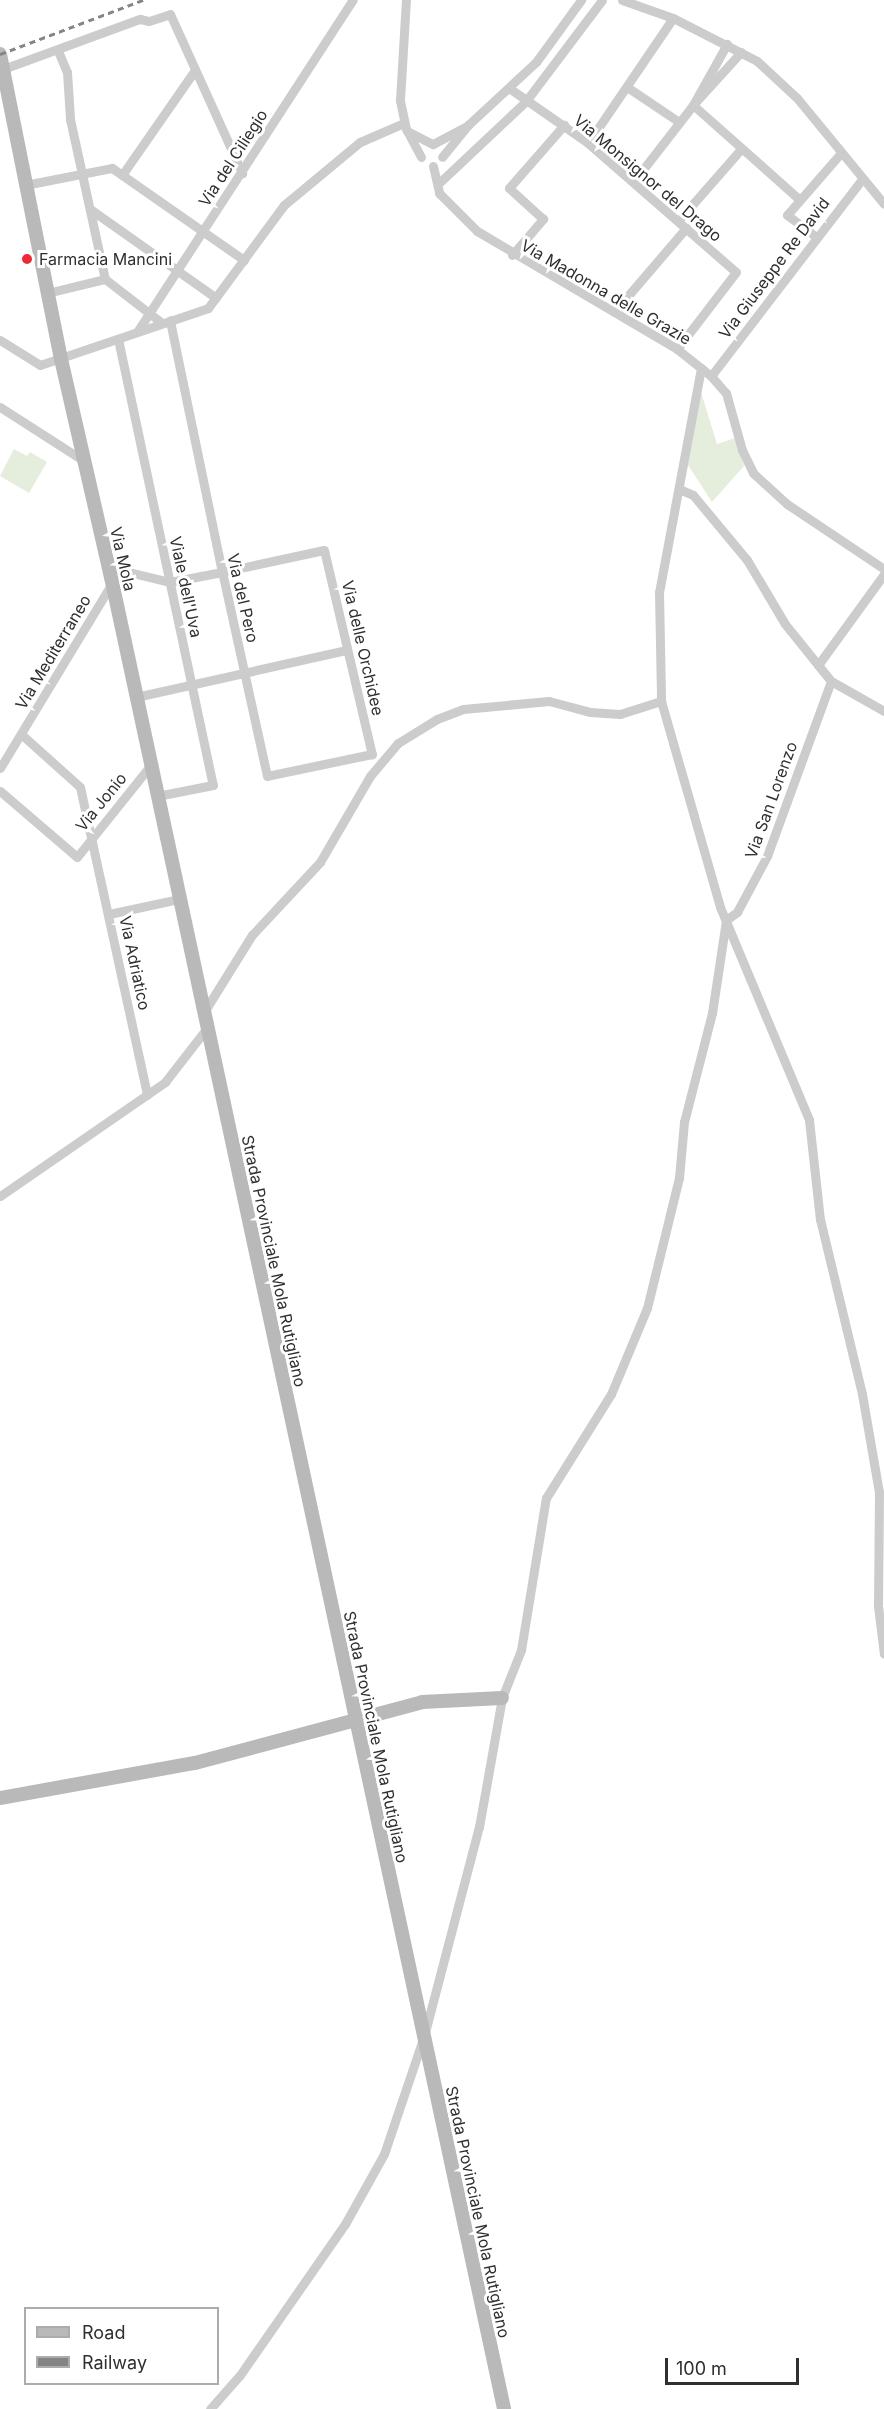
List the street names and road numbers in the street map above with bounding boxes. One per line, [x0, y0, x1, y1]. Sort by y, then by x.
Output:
street label: Via del Ciliegio [194, 106, 272, 210]
street label: Via Monsignor del Drago [570, 111, 726, 245]
street label: Via Giuseppe Re David [715, 194, 833, 342]
street label: Via Madonna delle Grazie [517, 235, 695, 349]
street label: Via Mola [106, 525, 140, 593]
street label: Viale dell'Uva [166, 535, 206, 639]
street label: Via del Pero [223, 552, 263, 644]
street label: Via delle Orchidee [338, 579, 388, 717]
street label: Via Mediterraneo [11, 591, 95, 713]
street label: Via San Lorenzo [741, 739, 801, 861]
street label: Via Jonio [71, 769, 131, 835]
street label: Via Adriatico [116, 914, 154, 1012]
street label: Strada Provinciale Mola Rutigliano [238, 1133, 310, 1389]
street label: Strada Provinciale Mola Rutigliano [340, 1609, 412, 1865]
street label: Strada Provinciale Mola Rutigliano [442, 2084, 514, 2340]

